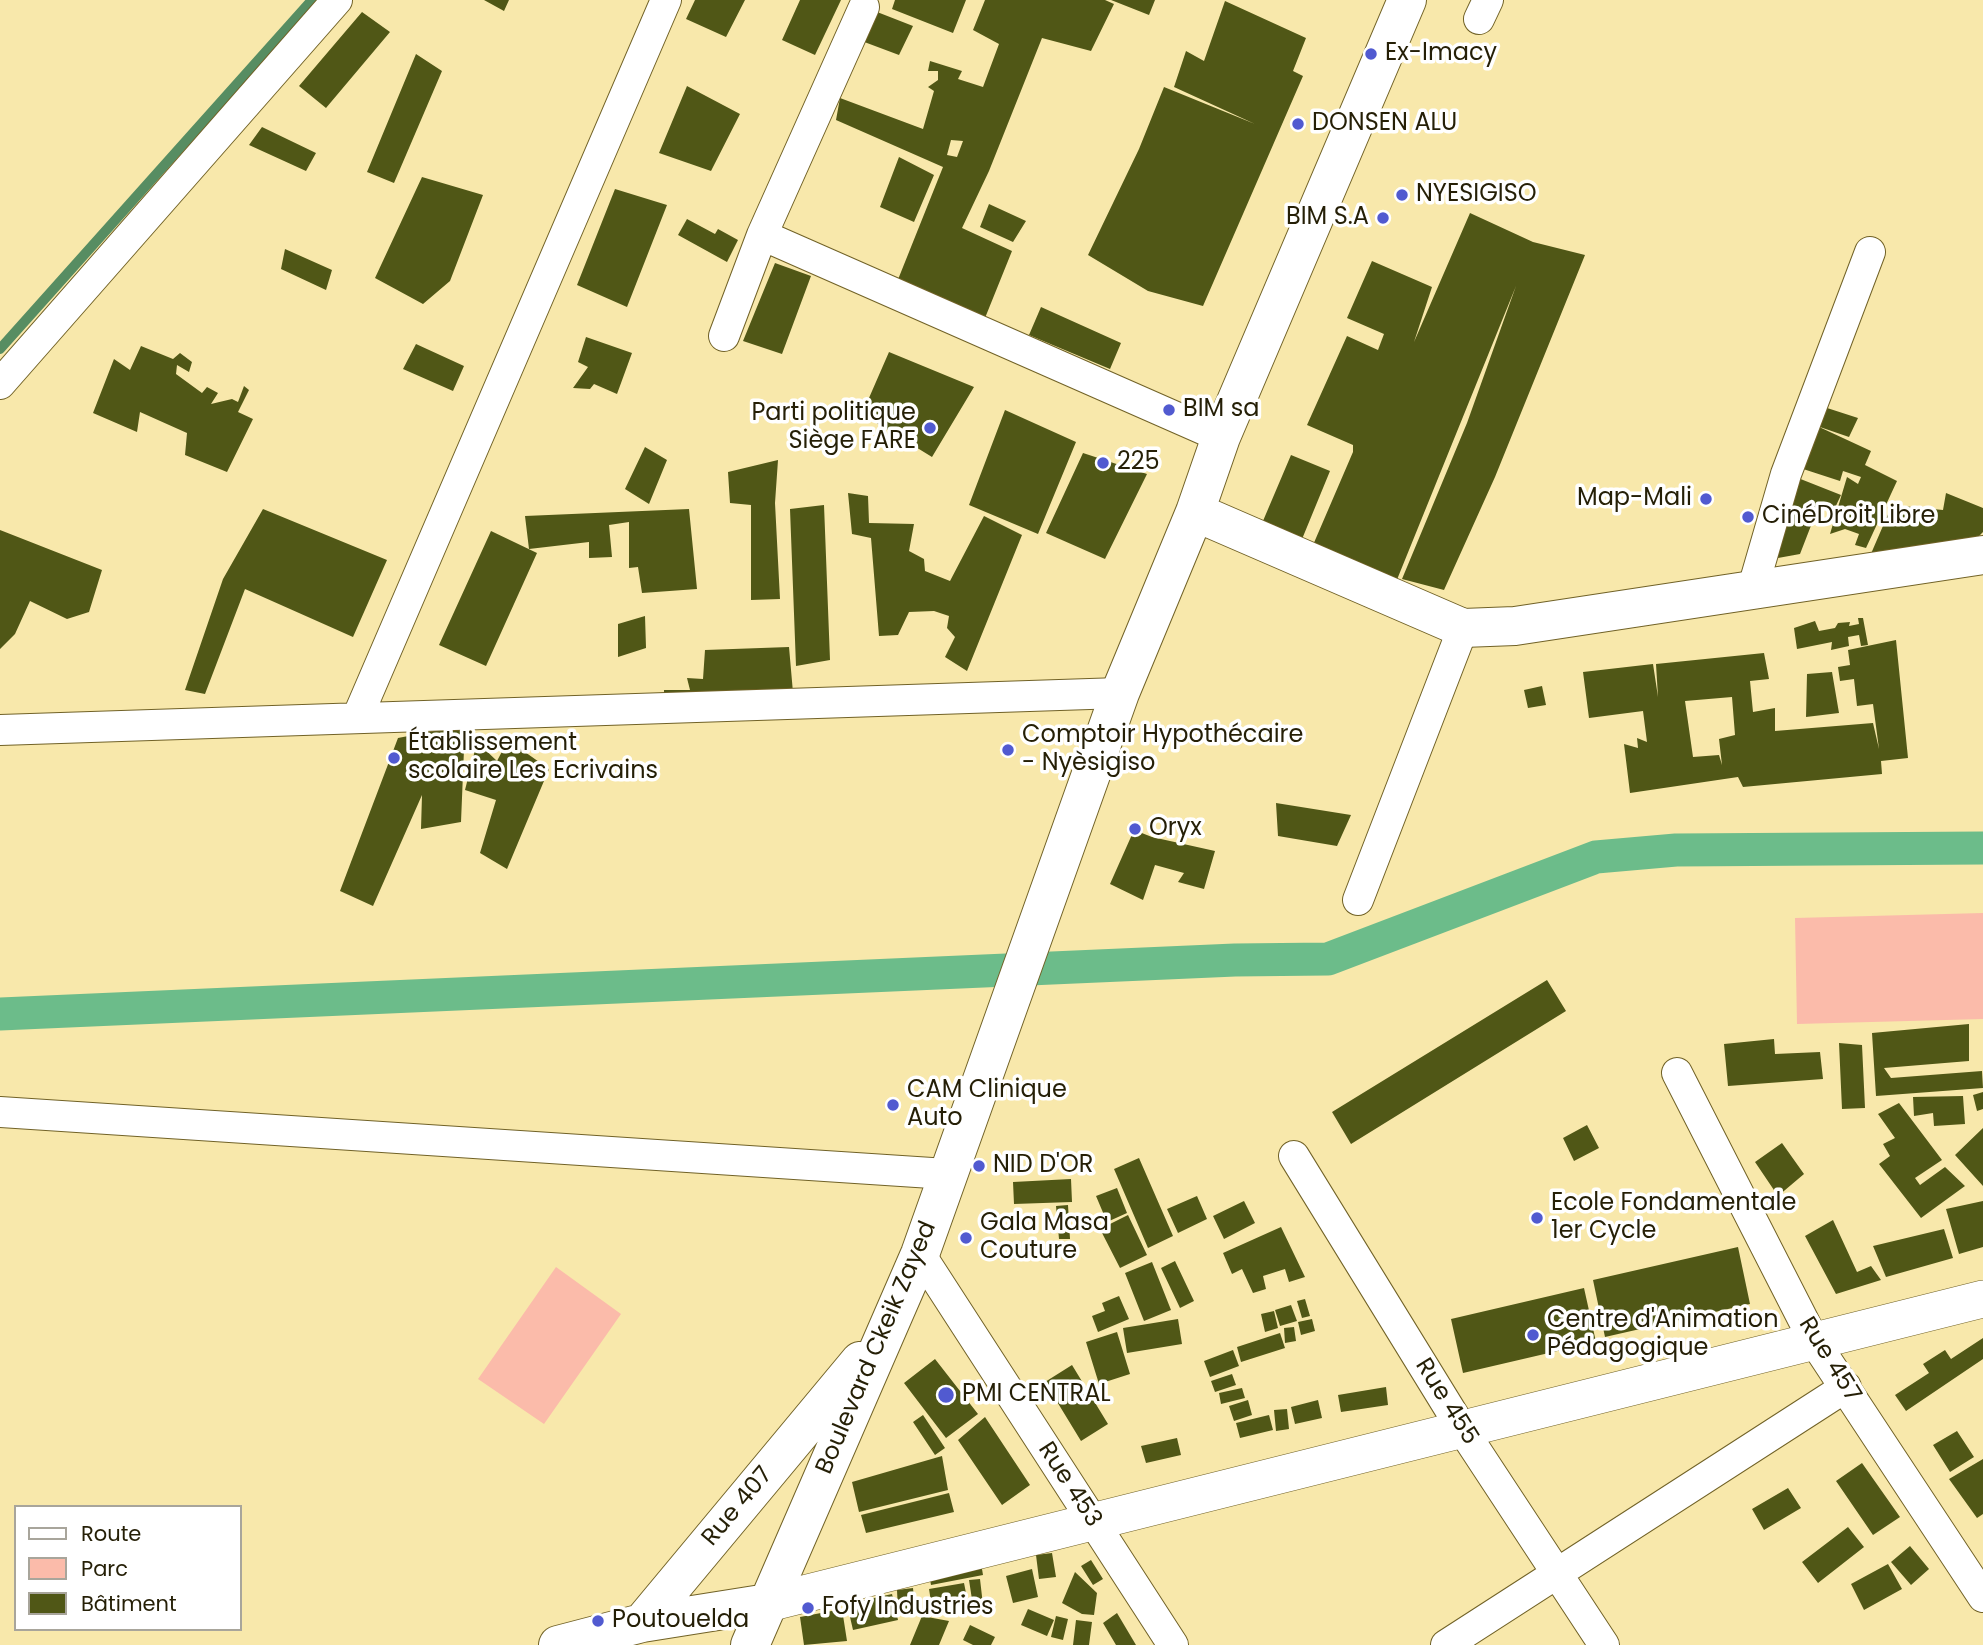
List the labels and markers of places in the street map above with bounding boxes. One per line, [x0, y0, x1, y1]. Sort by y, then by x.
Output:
place label: Ex-Imacy [1385, 40, 1497, 68]
marker: Ex-Imacy [1363, 46, 1379, 62]
place label: DONSEN ALU [1312, 110, 1457, 138]
marker: DONSEN ALU [1290, 116, 1306, 132]
place label: NYESIGISO [1416, 181, 1537, 209]
marker: NYESIGISO [1394, 187, 1410, 203]
place label: BIM S.A [1286, 204, 1369, 232]
marker: BIM S.A [1375, 210, 1391, 226]
place label: BIM sa [1183, 396, 1259, 424]
place label: Parti politique Siège FARE [751, 400, 916, 456]
marker: BIM sa [1161, 402, 1177, 418]
marker: Parti politique Siège FARE [922, 420, 938, 436]
place label: 225 [1117, 449, 1160, 477]
marker: 225 [1095, 455, 1111, 471]
place label: Map-Mali [1577, 485, 1692, 513]
marker: Map-Mali [1698, 491, 1714, 507]
place label: CinéDroit Libre [1762, 503, 1935, 531]
marker: CinéDroit Libre [1740, 509, 1756, 525]
place label: Comptoir Hypothécaire - Nyèsigiso [1022, 722, 1303, 778]
place label: Établissement scolaire Les Ecrivains [408, 730, 658, 786]
marker: Comptoir Hypothécaire - Nyèsigiso [1000, 742, 1016, 758]
marker: Établissement scolaire Les Ecrivains [386, 750, 402, 766]
place label: Oryx [1149, 815, 1202, 843]
marker: Oryx [1127, 821, 1143, 837]
place label: CAM Clinique Auto [907, 1077, 1067, 1133]
marker: CAM Clinique Auto [885, 1097, 901, 1113]
place label: NID D'OR [993, 1152, 1093, 1180]
marker: NID D'OR [971, 1158, 987, 1174]
place label: Ecole Fondamentale 1er Cycle [1551, 1190, 1796, 1246]
place label: Gala Masa Couture [980, 1210, 1109, 1266]
marker: Ecole Fondamentale 1er Cycle [1529, 1210, 1545, 1226]
marker: Gala Masa Couture [958, 1230, 974, 1246]
place label: Centre d'Animation Pédagogique [1547, 1307, 1779, 1363]
marker: Centre d'Animation Pédagogique [1525, 1327, 1541, 1343]
place label: PMI CENTRAL [962, 1381, 1111, 1409]
marker: PMI CENTRAL [936, 1385, 956, 1405]
place label: Fofy Industries [822, 1594, 994, 1622]
marker: Fofy Industries [800, 1600, 816, 1616]
place label: Poutouelda [612, 1607, 749, 1635]
marker: Poutouelda [590, 1613, 606, 1629]

